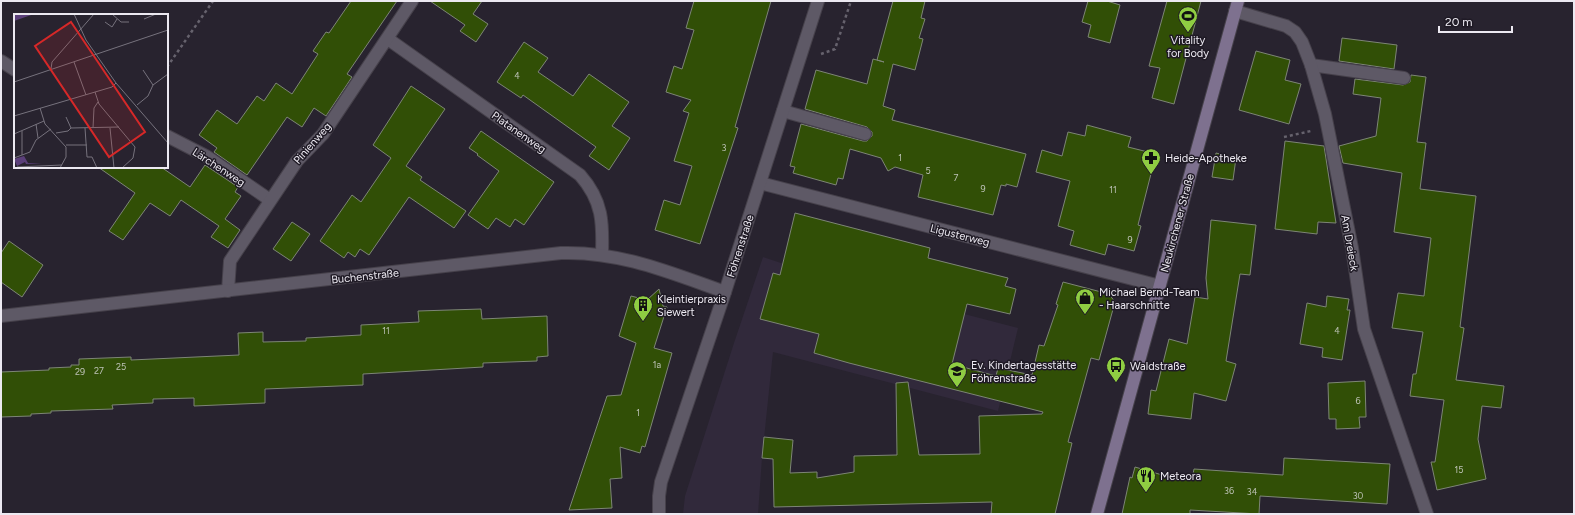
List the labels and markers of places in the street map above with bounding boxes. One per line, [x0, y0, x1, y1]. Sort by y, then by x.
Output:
sports icon: Vitality for Body [1177, 5, 1199, 33]
place label: Vitality for Body [1167, 34, 1209, 60]
pharmacy icon: Heide-Apotheke [1140, 147, 1162, 175]
place label: Heide-Apotheke [1165, 152, 1247, 165]
place label: Michael Bernd-Team - Haarschnitte [1099, 286, 1200, 312]
shop icon: Michael Bernd-Team - Haarschnitte [1074, 287, 1096, 315]
place label: Kleintierpraxis Siewert [657, 293, 726, 319]
building icon: Kleintierpraxis Siewert [632, 294, 654, 322]
bus stop icon: Waldstraße [1105, 355, 1127, 383]
place label: Ev. Kindertagesstätte Föhrenstraße [971, 359, 1076, 385]
school or university icon: Ev. Kindertagesstätte Föhrenstraße [946, 360, 968, 388]
place label: Waldstraße [1130, 360, 1185, 373]
restaurant icon: Meteora [1135, 465, 1157, 493]
place label: Meteora [1160, 470, 1201, 483]

